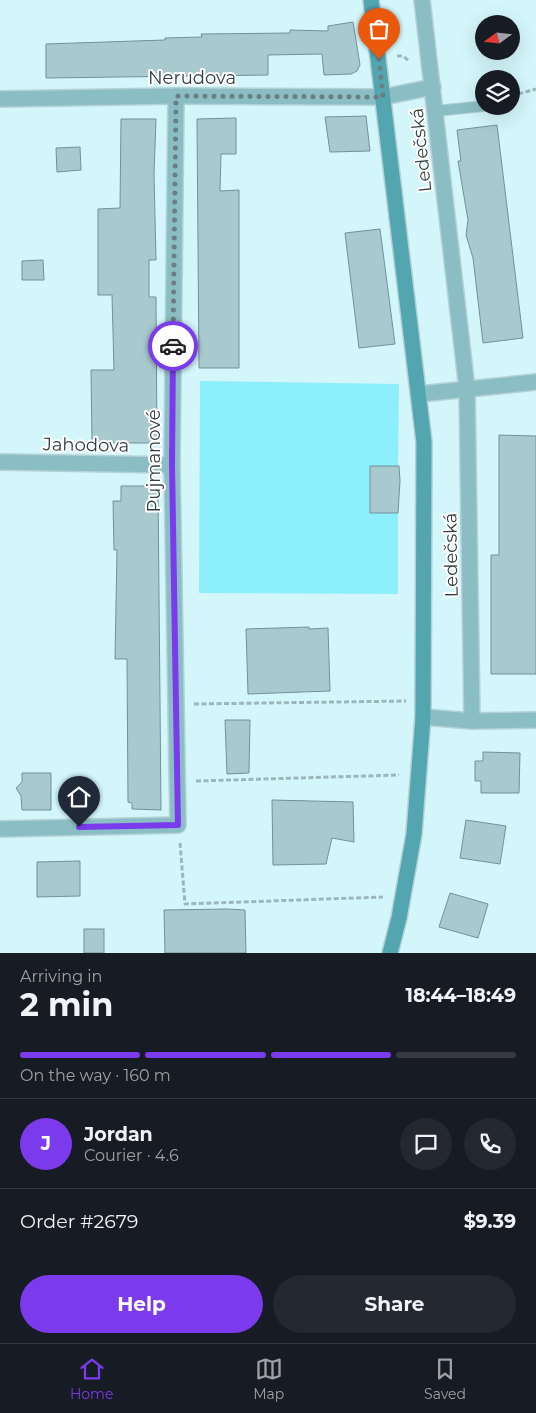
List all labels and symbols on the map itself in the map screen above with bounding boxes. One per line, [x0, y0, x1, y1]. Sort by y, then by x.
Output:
pin [358, 8, 400, 59]
north arrow [475, 15, 520, 60]
street label: Nerudova [148, 67, 236, 89]
street label: Ledečská [406, 107, 436, 193]
courier [148, 321, 198, 371]
street label: Pujmanové [143, 409, 165, 513]
street label: Jahodova [42, 433, 129, 457]
street label: Ledečská [439, 513, 463, 597]
pin [58, 776, 100, 827]

